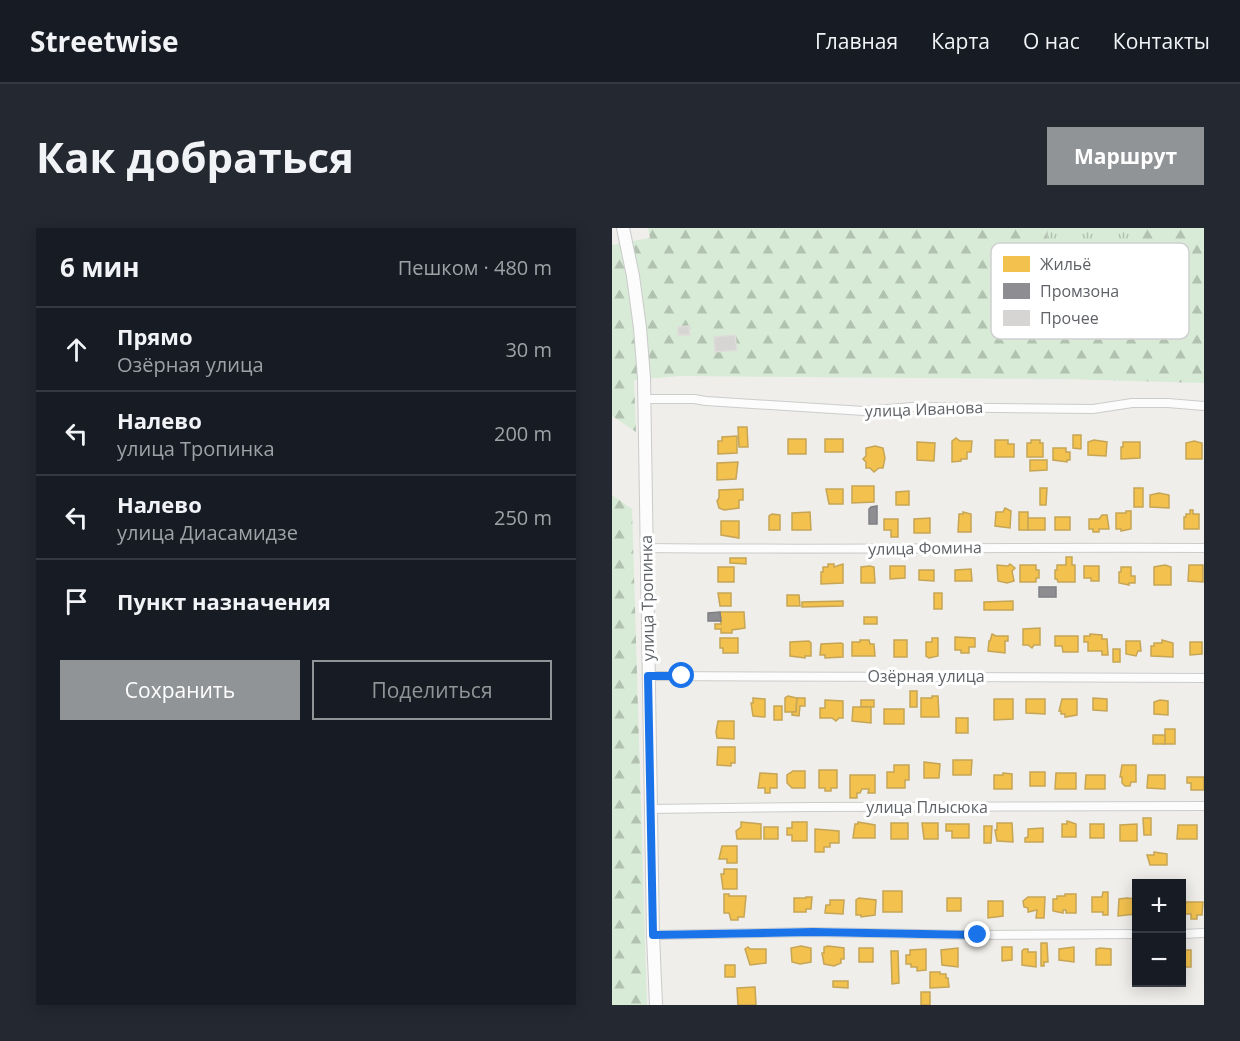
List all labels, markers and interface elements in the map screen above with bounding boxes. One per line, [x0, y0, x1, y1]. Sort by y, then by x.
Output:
text: Streetwise [30, 22, 179, 60]
text: Главная [815, 27, 898, 55]
text: Карта [931, 27, 990, 55]
text: О нас [1023, 27, 1080, 55]
text: Контакты [1113, 27, 1210, 55]
button: Маршрут [1047, 127, 1204, 185]
text: Как добраться [36, 128, 354, 185]
legend [991, 243, 1189, 339]
text: 6 мин [60, 249, 140, 285]
text: Жильё [1040, 253, 1091, 275]
text: Пешком · 480 m [398, 254, 552, 281]
text: Промзона [1040, 280, 1119, 302]
text: Прочее [1040, 307, 1099, 329]
text: Прямо [117, 321, 193, 351]
icon: ahead [60, 333, 93, 366]
text: 30 m [505, 336, 552, 363]
text: Озёрная улица [117, 351, 264, 378]
street label: улица Иванова [864, 396, 984, 422]
text: Налево [117, 405, 202, 435]
icon: left [60, 417, 93, 450]
text: 200 m [494, 420, 552, 447]
text: улица Тропинка [117, 435, 275, 462]
text: Налево [117, 489, 202, 519]
icon: left [60, 501, 93, 534]
text: 250 m [494, 504, 552, 531]
text: улица Диасамидзе [117, 519, 298, 546]
street label: улица Тропинка [635, 535, 659, 661]
street label: улица Фомина [868, 536, 982, 560]
icon: arrive [60, 585, 93, 618]
text: Пункт назначения [117, 586, 331, 616]
button: Сохранить [60, 660, 300, 720]
button: Поделиться [312, 660, 552, 720]
route start [668, 662, 694, 688]
street label: Озёрная улица [867, 665, 985, 687]
street label: улица Плысюка [866, 796, 988, 818]
map controls [1132, 879, 1186, 987]
button: + [1132, 879, 1186, 933]
route end [964, 921, 990, 947]
button: − [1132, 933, 1186, 987]

